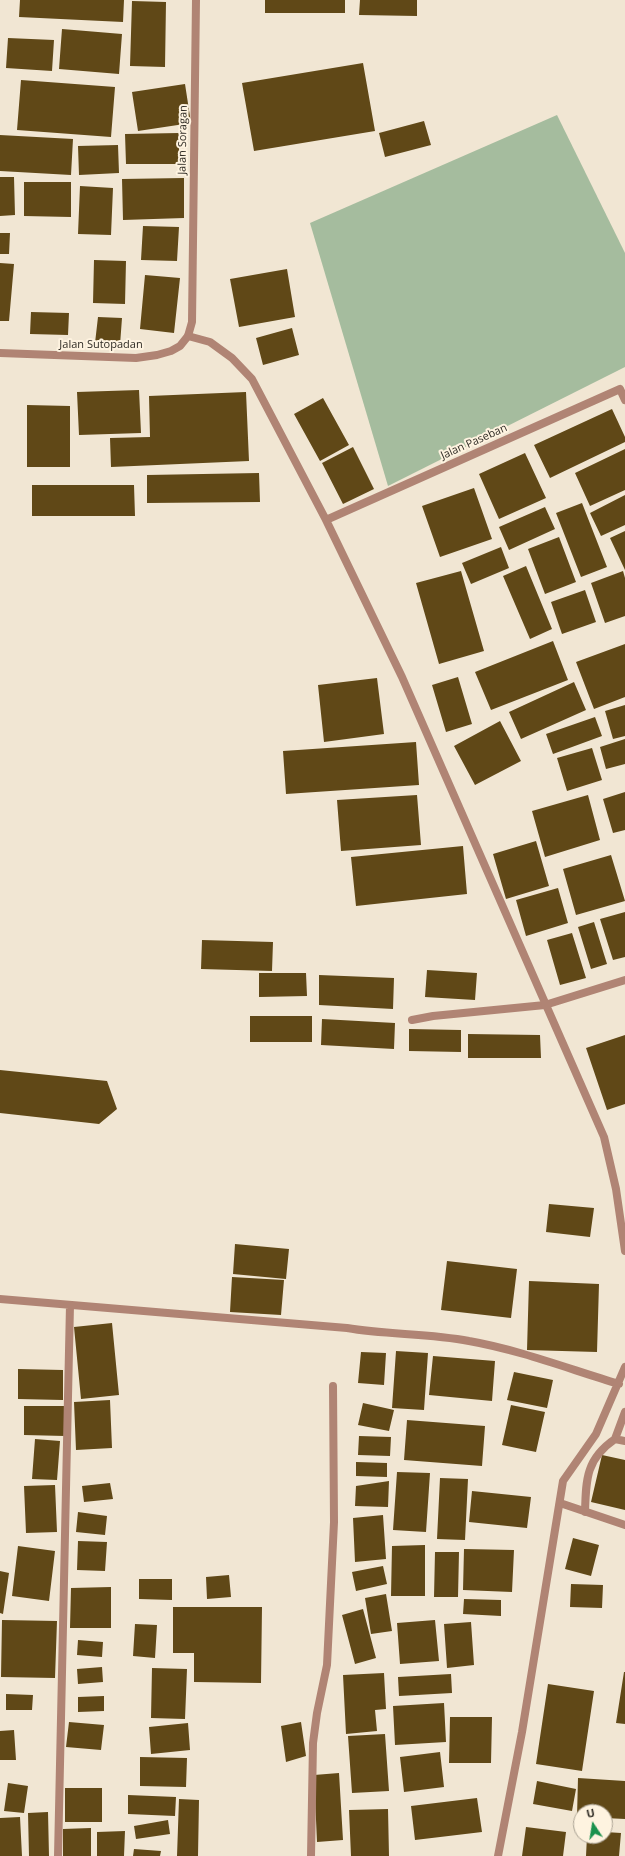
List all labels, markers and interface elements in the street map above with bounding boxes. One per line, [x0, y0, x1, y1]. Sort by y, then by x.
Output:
street label: Jalan Soragan [176, 105, 190, 175]
street label: Jalan Sutopadan [59, 338, 143, 352]
street label: Jalan Paseban [439, 421, 509, 463]
north arrow [573, 1804, 613, 1844]
text: U [585, 1805, 596, 1821]

